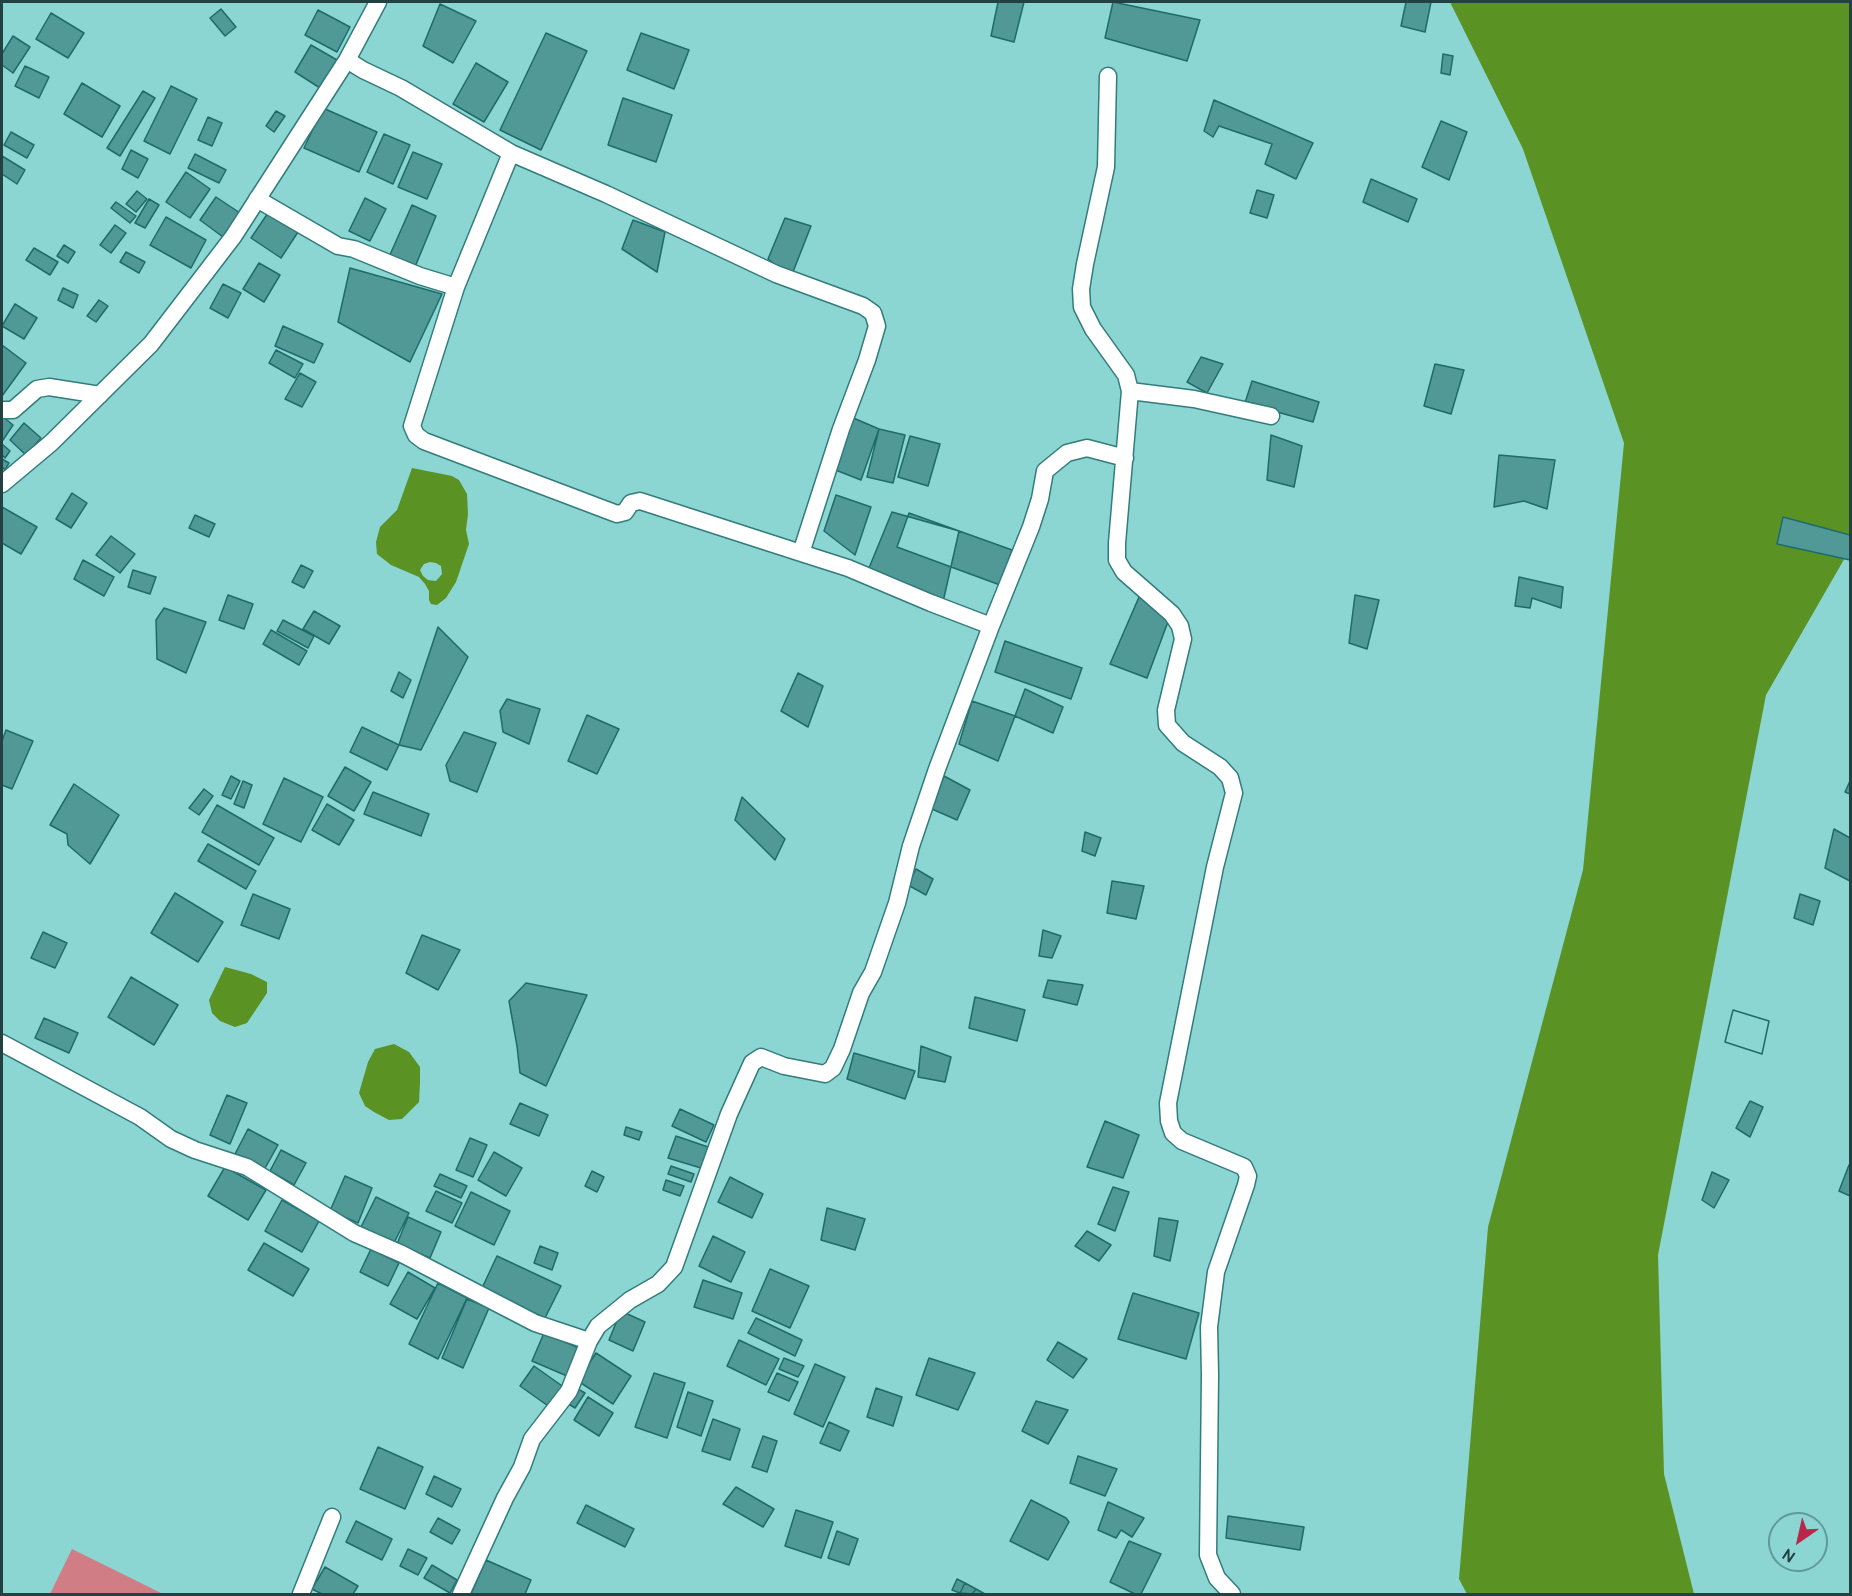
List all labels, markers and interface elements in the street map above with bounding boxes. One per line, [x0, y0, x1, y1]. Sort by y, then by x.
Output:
north arrow [1768, 1512, 1828, 1572]
text: N [1779, 1545, 1799, 1567]

